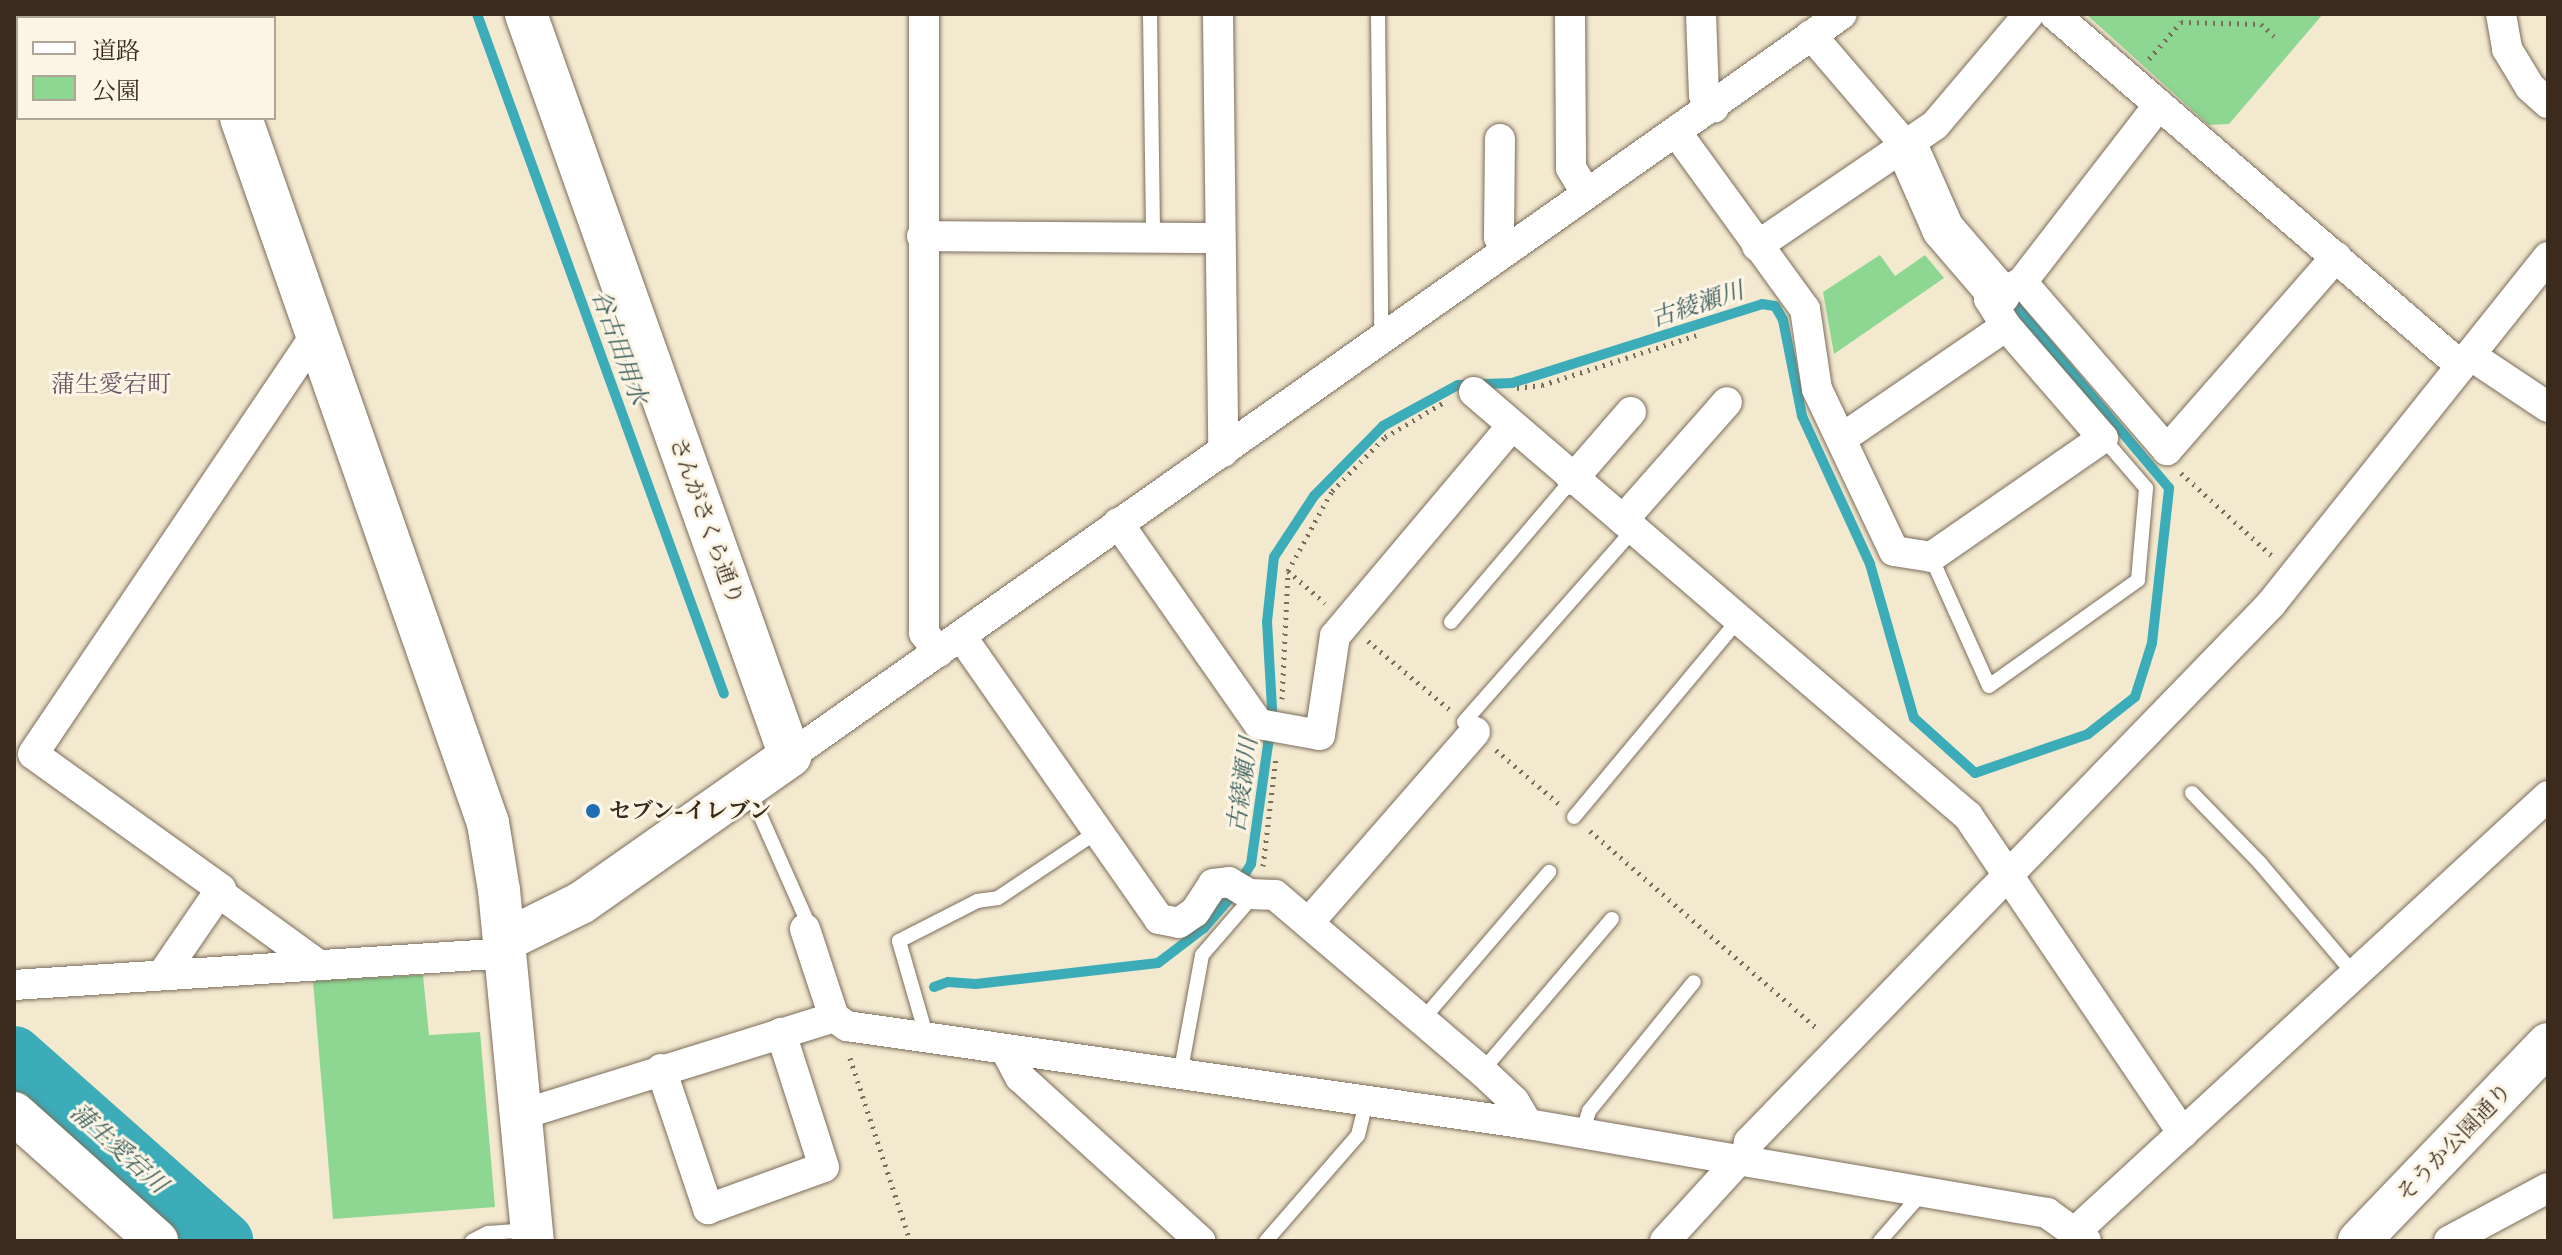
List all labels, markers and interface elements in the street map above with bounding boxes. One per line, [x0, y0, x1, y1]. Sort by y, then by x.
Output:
legend [16, 16, 276, 120]
text: 道路 [92, 36, 140, 65]
text: 公園 [92, 76, 140, 105]
water label: 古綾瀬川 [1647, 275, 1747, 333]
water label: 谷古田用水 [586, 286, 654, 408]
district label: 蒲生愛宕町 [51, 370, 171, 398]
street label: さんがさくら通り [664, 434, 750, 608]
water label: 古綾瀬川 [1221, 735, 1263, 835]
place label: セブン-イレブン [609, 798, 773, 824]
marker: セブン-イレブン [584, 802, 602, 820]
street label: そうか公園通り [2391, 1077, 2517, 1207]
water label: 蒲生愛宕川 [65, 1097, 173, 1199]

